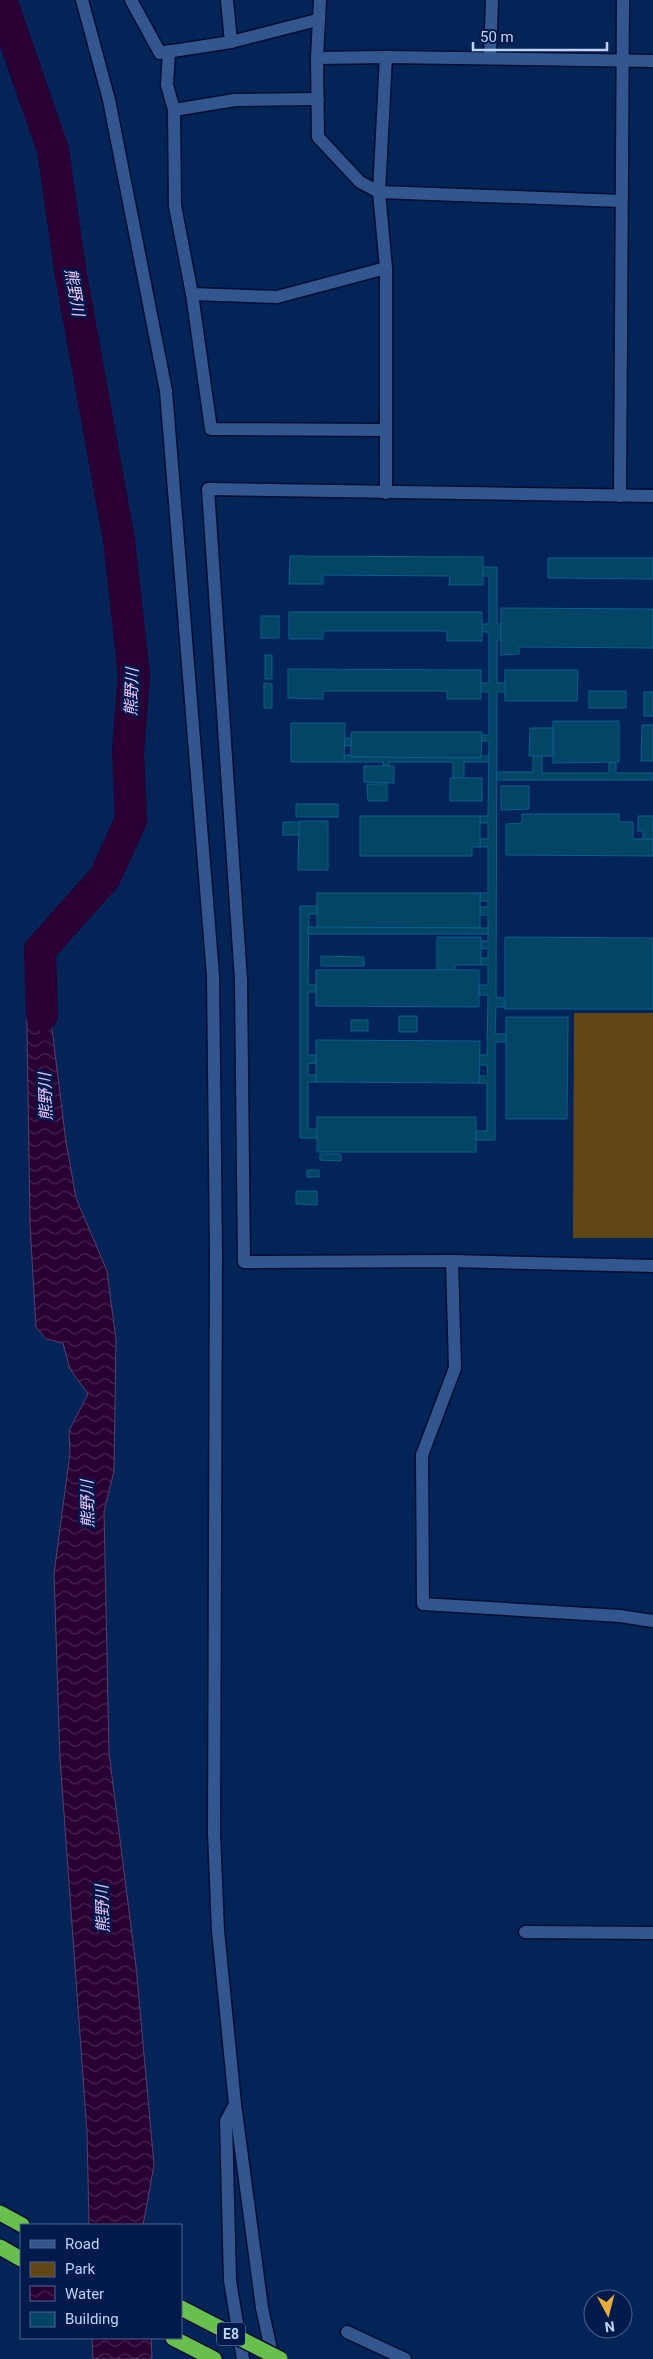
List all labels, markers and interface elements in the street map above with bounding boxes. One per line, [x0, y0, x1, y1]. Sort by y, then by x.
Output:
scale bar [473, 20, 607, 52]
text: 50 m [480, 28, 514, 46]
water label: 熊野川 [61, 267, 88, 319]
water label: 熊野川 [121, 666, 142, 716]
water label: 熊野川 [35, 1071, 56, 1121]
water label: 熊野川 [78, 1478, 97, 1528]
water label: 熊野川 [92, 1883, 113, 1933]
legend [20, 2224, 182, 2339]
text: Road [65, 2235, 99, 2253]
text: Park [65, 2260, 96, 2278]
text: Water [65, 2285, 104, 2303]
north arrow [583, 2289, 633, 2339]
text: Building [65, 2310, 119, 2328]
text: N [604, 2318, 615, 2335]
road number: E8 [217, 2322, 245, 2346]

